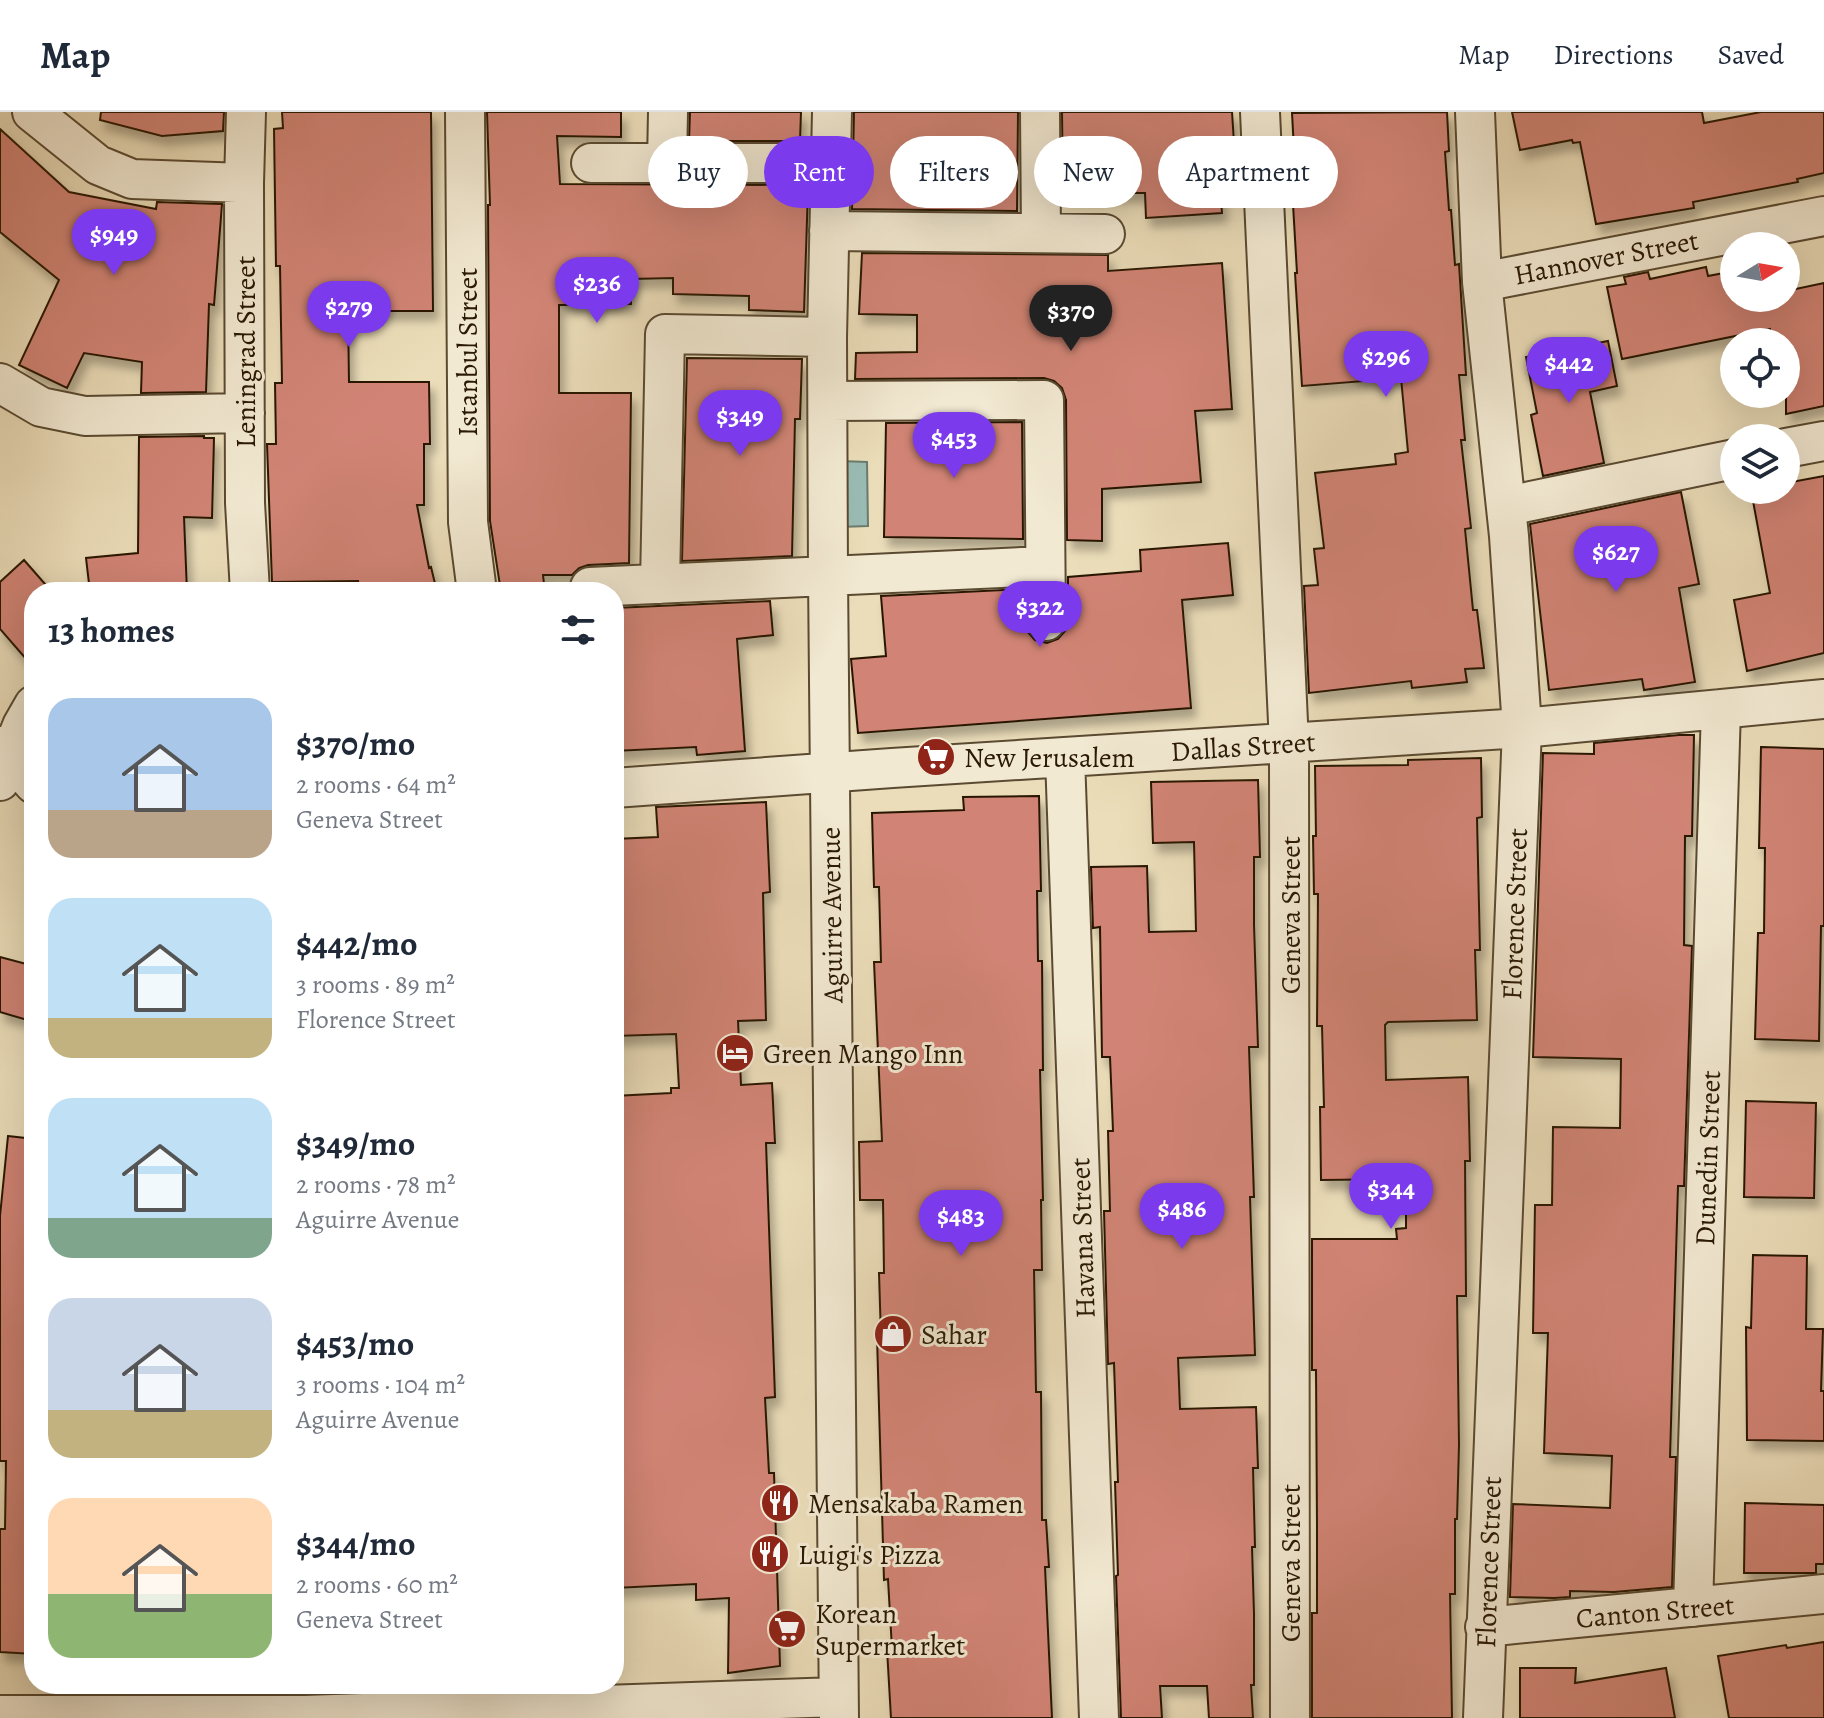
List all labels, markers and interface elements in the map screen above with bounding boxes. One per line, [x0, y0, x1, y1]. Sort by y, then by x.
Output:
text: Map [40, 29, 110, 81]
text: Map [1458, 36, 1509, 74]
text: Directions [1553, 36, 1674, 74]
text: Saved [1718, 36, 1784, 74]
chip: Buy [648, 136, 748, 208]
chip: Rent [764, 136, 874, 208]
chip: Filters [890, 136, 1018, 208]
chip: New [1034, 136, 1142, 208]
chip: Apartment [1158, 136, 1338, 208]
pin: $949 [67, 209, 161, 277]
text: $949 [90, 217, 138, 252]
street label: Hannover Street [1511, 221, 1702, 295]
north arrow [1720, 232, 1800, 312]
map controls [1720, 232, 1800, 504]
street label: Leningrad Street [227, 256, 265, 448]
pin: $236 [550, 257, 644, 325]
text: $236 [573, 265, 621, 300]
street label: Istanbul Street [449, 267, 487, 437]
pin: $279 [302, 281, 396, 349]
pin: $370 [1024, 285, 1118, 353]
text: $279 [325, 289, 373, 324]
text: $370 [1047, 293, 1095, 328]
button: locate [1720, 328, 1800, 408]
pin: $296 [1339, 331, 1433, 399]
pin: $442 [1522, 337, 1616, 405]
text: $296 [1362, 339, 1410, 374]
text: $442 [1544, 345, 1594, 380]
pin: $349 [693, 390, 787, 458]
text: $349 [716, 398, 764, 433]
pin: $453 [907, 412, 1001, 480]
text: $453 [931, 420, 977, 455]
button: layers [1720, 424, 1800, 504]
pin: $627 [1569, 526, 1663, 594]
text: $627 [1592, 534, 1640, 569]
pin: $322 [993, 581, 1087, 649]
text: $322 [1016, 589, 1064, 624]
text: 13 homes [48, 607, 175, 654]
icon: filters [556, 608, 600, 652]
text: $370/mo [296, 720, 415, 767]
street label: Dallas Street [1169, 723, 1317, 771]
icon: home [112, 730, 208, 826]
supermarket icon: New Jerusalem [915, 736, 957, 778]
place label: New Jerusalem [964, 739, 1135, 777]
text: 2 rooms · 64 m² [296, 767, 456, 802]
text: Geneva Street [296, 802, 443, 837]
street label: Aguirre Avenue [811, 827, 853, 1004]
street label: Florence Street [1493, 828, 1537, 1001]
street label: Geneva Street [1272, 836, 1310, 994]
text: $442/mo [296, 920, 417, 967]
icon: home [112, 930, 208, 1026]
text: 3 rooms · 89 m² [296, 967, 455, 1002]
text: Florence Street [296, 1002, 456, 1037]
hotel icon: Green Mango Inn [714, 1032, 756, 1074]
place label: Green Mango Inn [763, 1035, 963, 1073]
street label: Dunedin Street [1686, 1070, 1730, 1246]
text: $349/mo [296, 1120, 415, 1167]
icon: home [112, 1130, 208, 1226]
street label: Havana Street [1061, 1157, 1105, 1319]
pin: $344 [1344, 1163, 1438, 1231]
text: 2 rooms · 78 m² [296, 1167, 455, 1202]
text: $344 [1367, 1171, 1415, 1206]
pin: $486 [1135, 1183, 1229, 1251]
pin: $483 [914, 1190, 1008, 1258]
text: $486 [1158, 1191, 1206, 1226]
text: $483 [937, 1198, 985, 1233]
text: Aguirre Avenue [296, 1202, 460, 1237]
shop icon: Sahar [872, 1313, 914, 1355]
place label: Sahar [921, 1316, 987, 1354]
text: $453/mo [296, 1320, 414, 1367]
icon: home [112, 1330, 208, 1426]
text: 3 rooms · 104 m² [296, 1367, 465, 1402]
text: Aguirre Avenue [296, 1402, 460, 1437]
street label: Florence Street [1467, 1476, 1511, 1649]
restaurant icon: Mensakaba Ramen [759, 1482, 801, 1524]
street label: Geneva Street [1272, 1484, 1310, 1642]
place label: Mensakaba Ramen [808, 1485, 1023, 1523]
text: $344/mo [296, 1520, 416, 1567]
icon: home [112, 1530, 208, 1626]
restaurant icon: Luigi's Pizza [749, 1533, 791, 1575]
place label: Luigi's Pizza [798, 1536, 941, 1574]
text: 2 rooms · 60 m² [296, 1567, 458, 1602]
street label: Canton Street [1574, 1586, 1736, 1638]
place label: Korean Supermarket [815, 1595, 965, 1665]
text: Geneva Street [296, 1602, 443, 1637]
supermarket icon: Korean Supermarket [766, 1608, 808, 1650]

